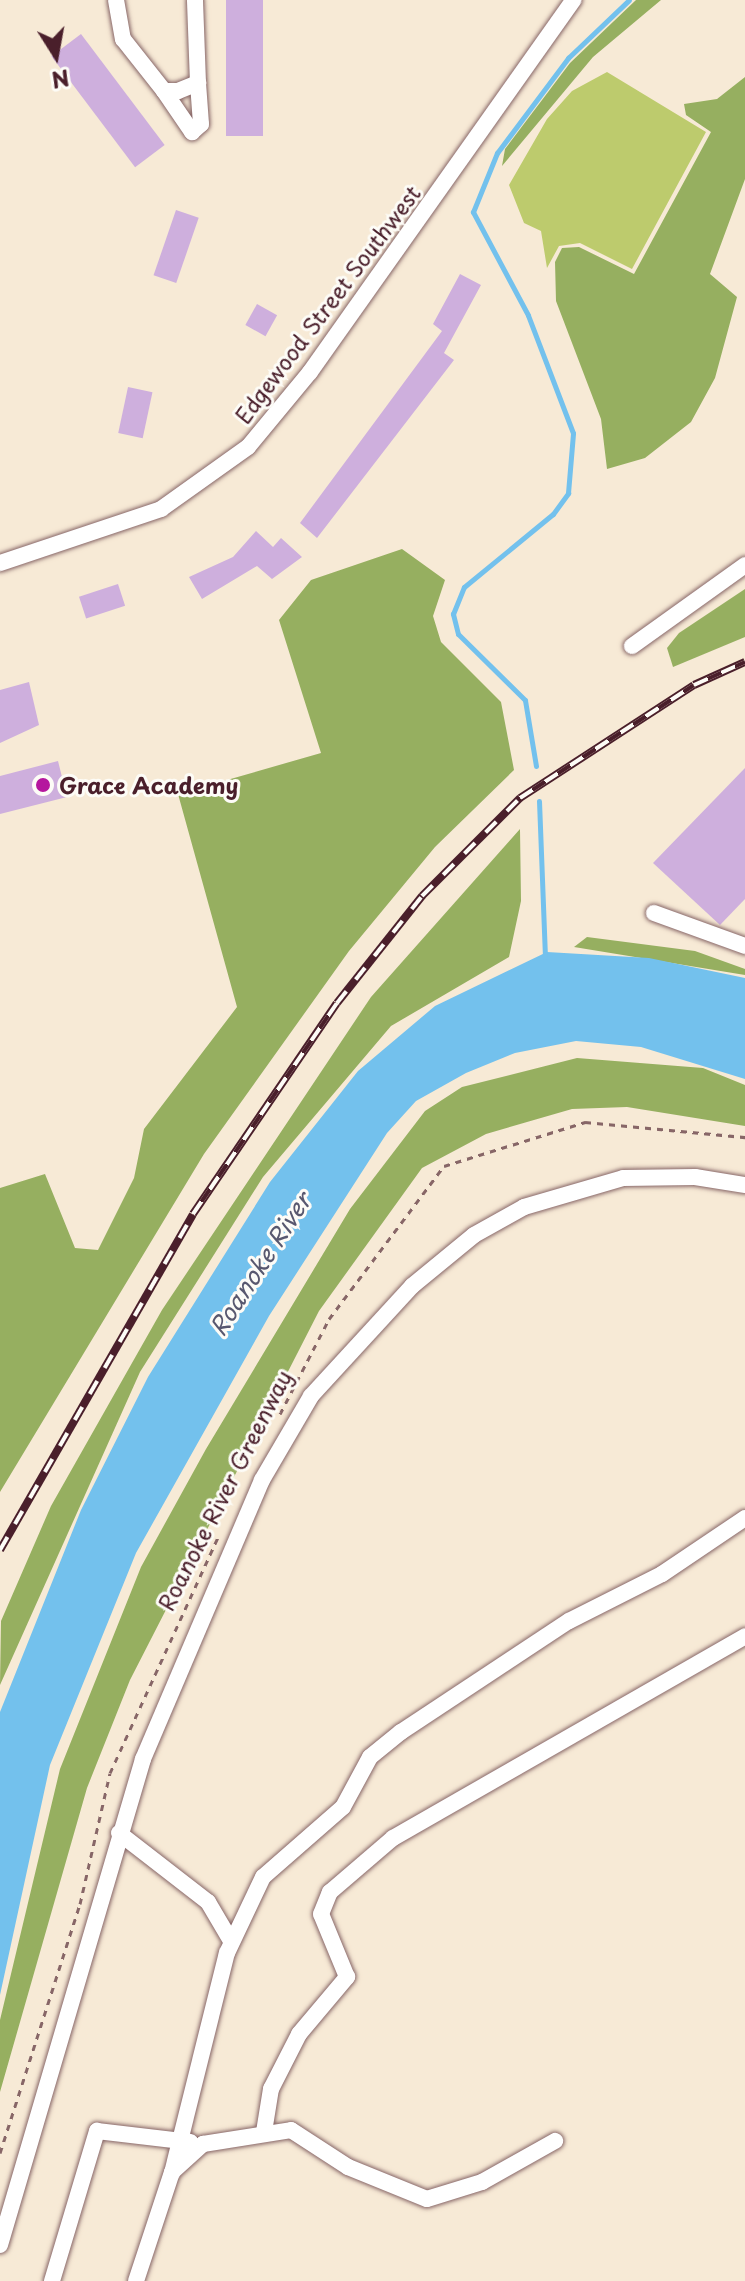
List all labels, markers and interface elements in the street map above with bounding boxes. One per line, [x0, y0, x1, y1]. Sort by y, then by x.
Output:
north arrow [16, 16, 96, 96]
text: N [49, 62, 72, 98]
street label: Edgewood Street Southwest [228, 179, 426, 429]
place label: Grace Academy [59, 772, 237, 798]
marker: Grace Academy [34, 776, 52, 794]
water label: Roanoke River [203, 1186, 317, 1342]
street label: Roanoke River Greenway [151, 1364, 297, 1616]

